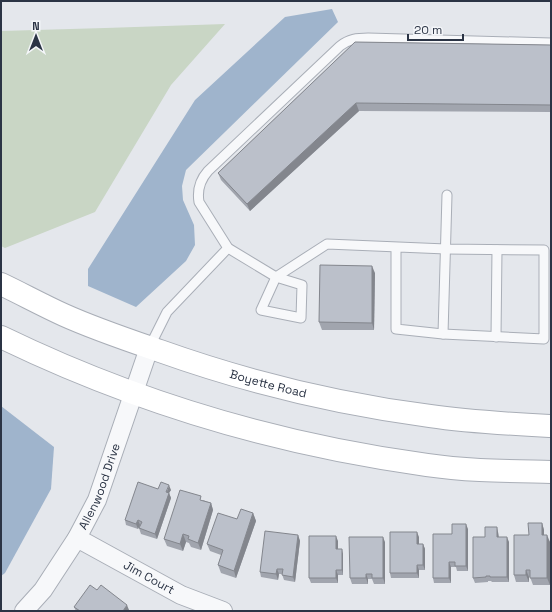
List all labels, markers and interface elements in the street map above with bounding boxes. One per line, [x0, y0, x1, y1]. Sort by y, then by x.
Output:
north arrow [16, 16, 56, 56]
scale bar [408, 16, 463, 42]
text: N [32, 19, 40, 33]
text: 20 m [414, 22, 442, 38]
street label: Boyette Road [228, 366, 308, 402]
street label: Allenwood Drive [75, 441, 124, 532]
street label: Jim Court [120, 557, 177, 598]

